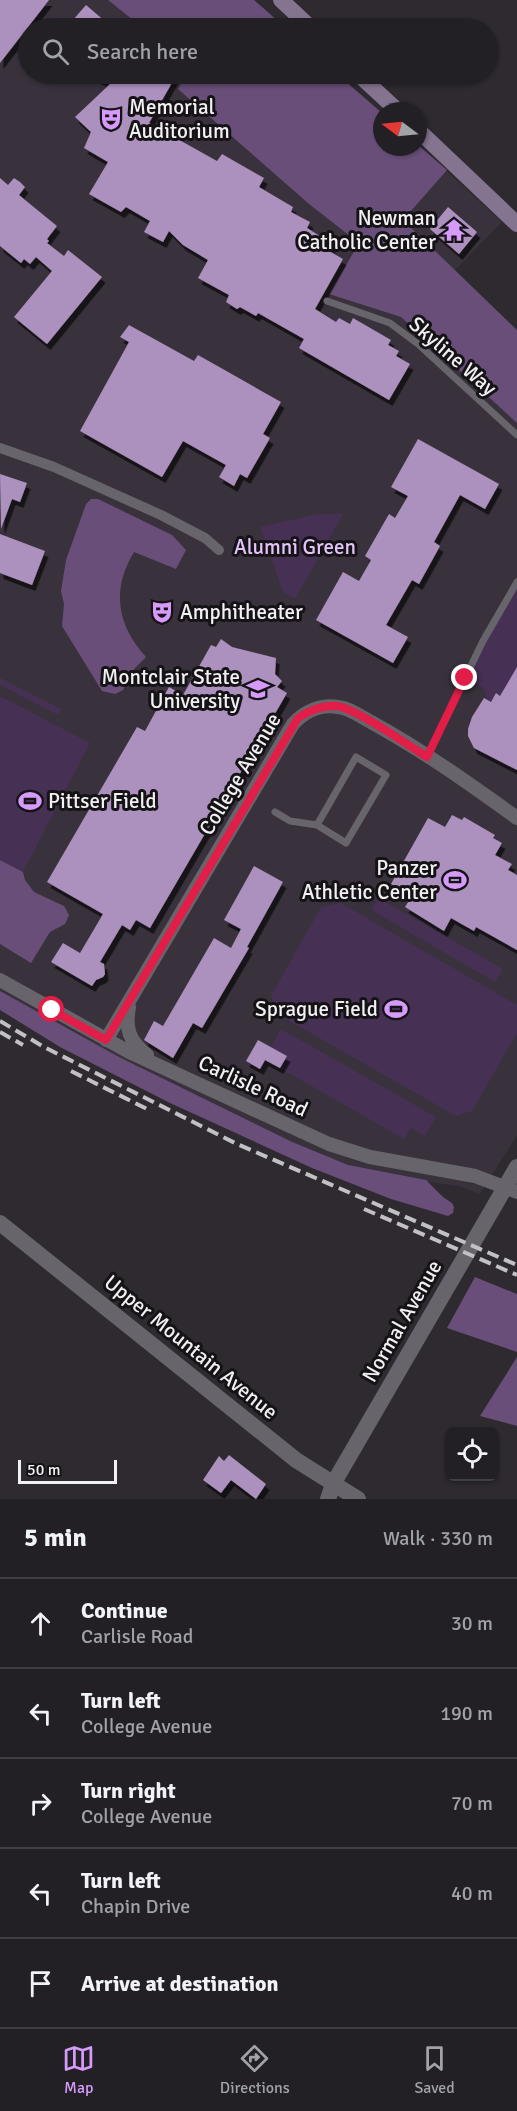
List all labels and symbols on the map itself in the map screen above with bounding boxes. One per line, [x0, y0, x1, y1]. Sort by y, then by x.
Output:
place label: Memorial Auditorium [129, 94, 230, 144]
north arrow [373, 102, 427, 156]
theatre icon: Memorial Auditorium [98, 106, 124, 132]
place label: Newman Catholic Center [297, 205, 436, 255]
temple icon: Newman Catholic Center [441, 217, 467, 243]
street label: Skyline Way [404, 311, 502, 401]
park label: Alumni Green [234, 534, 356, 560]
theatre icon: Amphitheater [149, 599, 175, 625]
place label: Amphitheater [180, 599, 303, 625]
place label: Montclair State University [102, 664, 240, 714]
route end [451, 664, 477, 690]
school or university icon: Montclair State University [245, 676, 271, 702]
street label: College Avenue [193, 708, 287, 840]
sports icon: Pittser Field [17, 788, 43, 814]
place label: Pittser Field [48, 788, 157, 814]
place label: Panzer Athletic Center [302, 855, 437, 905]
sports icon: Panzer Athletic Center [442, 867, 468, 893]
route start [38, 996, 64, 1022]
place label: Sprague Field [255, 996, 378, 1022]
sports icon: Sprague Field [383, 996, 409, 1022]
street label: Carlisle Road [194, 1049, 312, 1123]
street label: Normal Avenue [357, 1255, 447, 1387]
street label: Upper Mountain Avenue [99, 1269, 283, 1425]
scale bar [18, 1457, 117, 1484]

